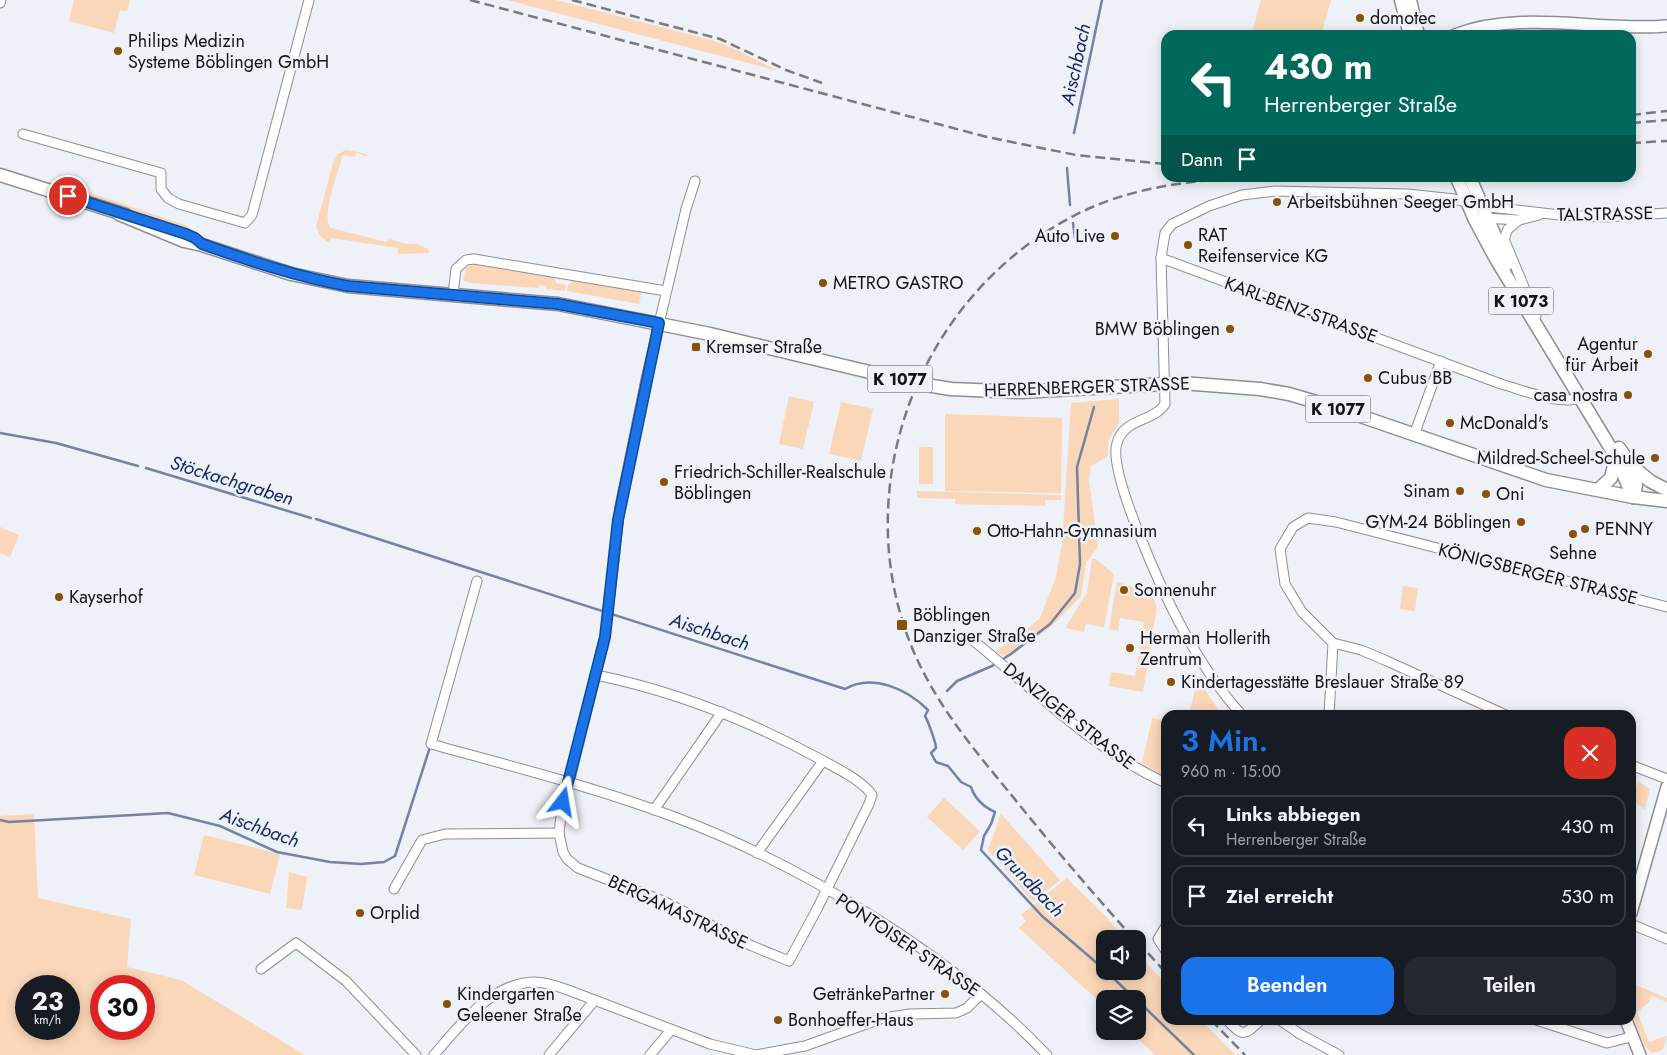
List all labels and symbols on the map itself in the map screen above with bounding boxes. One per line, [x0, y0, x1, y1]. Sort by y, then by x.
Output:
place label: domotec [1370, 5, 1436, 31]
marker: domotec [1354, 12, 1366, 24]
water label: Aischbach [1054, 21, 1097, 108]
place label: Philips Medizin Systeme Böblingen GmbH [128, 28, 329, 75]
marker: Philips Medizin Systeme Böblingen GmbH [112, 45, 124, 57]
pin [47, 175, 89, 217]
place label: Arbeitsbühnen Seeger GmbH [1287, 189, 1514, 215]
marker: Arbeitsbühnen Seeger GmbH [1271, 196, 1283, 208]
street label: TALSTRASSE [1557, 200, 1653, 228]
place label: RAT Reifenservice KG [1198, 222, 1328, 269]
place label: Auto Live [1035, 223, 1105, 249]
marker: Auto Live [1109, 230, 1121, 242]
marker: RAT Reifenservice KG [1182, 239, 1194, 251]
place label: METRO GASTRO [833, 270, 963, 296]
street label: KARL-BENZ-STRASSE [1221, 270, 1381, 350]
marker: METRO GASTRO [817, 277, 829, 289]
road number: K 1073 [1488, 288, 1554, 314]
place label: BMW Böblingen [1095, 316, 1220, 342]
marker: BMW Böblingen [1224, 323, 1236, 335]
place label: Agentur für Arbeit [1565, 331, 1639, 378]
place label: Kremser Straße [706, 334, 822, 360]
marker: Kremser Straße [690, 341, 702, 353]
marker: Agentur für Arbeit [1642, 348, 1654, 360]
place label: Cubus BB [1378, 365, 1452, 391]
road number: K 1077 [868, 366, 932, 392]
street label: HERRENBERGER STRASSE [984, 370, 1190, 404]
marker: Cubus BB [1362, 372, 1374, 384]
place label: casa nostra [1534, 382, 1618, 408]
marker: casa nostra [1622, 389, 1634, 401]
road number: K 1077 [1306, 396, 1370, 422]
place label: McDonald's [1460, 410, 1548, 436]
marker: McDonald's [1444, 417, 1456, 429]
place label: Mildred-Scheel-Schule [1477, 445, 1645, 471]
water label: Stöckachgraben [167, 449, 297, 512]
marker: Mildred-Scheel-Schule [1649, 452, 1661, 464]
place label: Friedrich-Schiller-Realschule Böblingen [674, 459, 886, 506]
marker: Friedrich-Schiller-Realschule Böblingen [658, 476, 670, 488]
place label: Sinam [1403, 478, 1450, 504]
place label: Oni [1496, 481, 1524, 507]
marker: Sinam [1454, 485, 1466, 497]
marker: Oni [1480, 488, 1492, 500]
place label: GYM-24 Böblingen [1366, 509, 1511, 535]
marker: GYM-24 Böblingen [1515, 516, 1527, 528]
place label: PENNY [1595, 516, 1654, 542]
place label: Otto-Hahn-Gymnasium [987, 518, 1157, 544]
marker: PENNY [1579, 523, 1591, 535]
marker: Otto-Hahn-Gymnasium [971, 525, 983, 537]
marker: Sehne [1567, 528, 1579, 540]
street label: KÖNIGSBERGER STRASSE [1435, 537, 1641, 611]
place label: Sehne [1549, 540, 1597, 566]
place label: Sonnenuhr [1134, 577, 1217, 603]
place label: Kayserhof [69, 584, 144, 610]
marker: Sonnenuhr [1118, 584, 1130, 596]
marker: Kayserhof [53, 591, 65, 603]
place label: Böblingen Danziger Straße [913, 602, 1036, 649]
water label: Aischbach [666, 606, 753, 657]
marker: Böblingen Danziger Straße [895, 618, 909, 632]
place label: Herman Hollerith Zentrum [1140, 625, 1271, 672]
marker: Herman Hollerith Zentrum [1124, 642, 1136, 654]
street label: DANZIGER STRASSE [998, 656, 1140, 776]
place label: Kindertagesstätte Breslauer Straße 89 [1181, 669, 1464, 695]
marker: Kindertagesstätte Breslauer Straße 89 [1165, 676, 1177, 688]
position arrow [536, 775, 588, 827]
water label: Aischbach [216, 800, 303, 854]
water label: Grundbach [989, 840, 1071, 923]
street label: BERGAMASTRASSE [604, 868, 752, 956]
street label: PONTOISER STRASSE [831, 887, 985, 1003]
place label: Orplid [370, 900, 420, 926]
marker: Orplid [354, 907, 366, 919]
speed limit sign: 30 [90, 975, 155, 1040]
place label: Kindergarten Geleener Straße [457, 981, 582, 1028]
place label: GetränkePartner [813, 981, 936, 1007]
marker: GetränkePartner [939, 988, 951, 1000]
marker: Kindergarten Geleener Straße [441, 998, 453, 1010]
place label: Bonhoeffer-Haus [788, 1007, 914, 1033]
marker: Bonhoeffer-Haus [772, 1014, 784, 1026]

